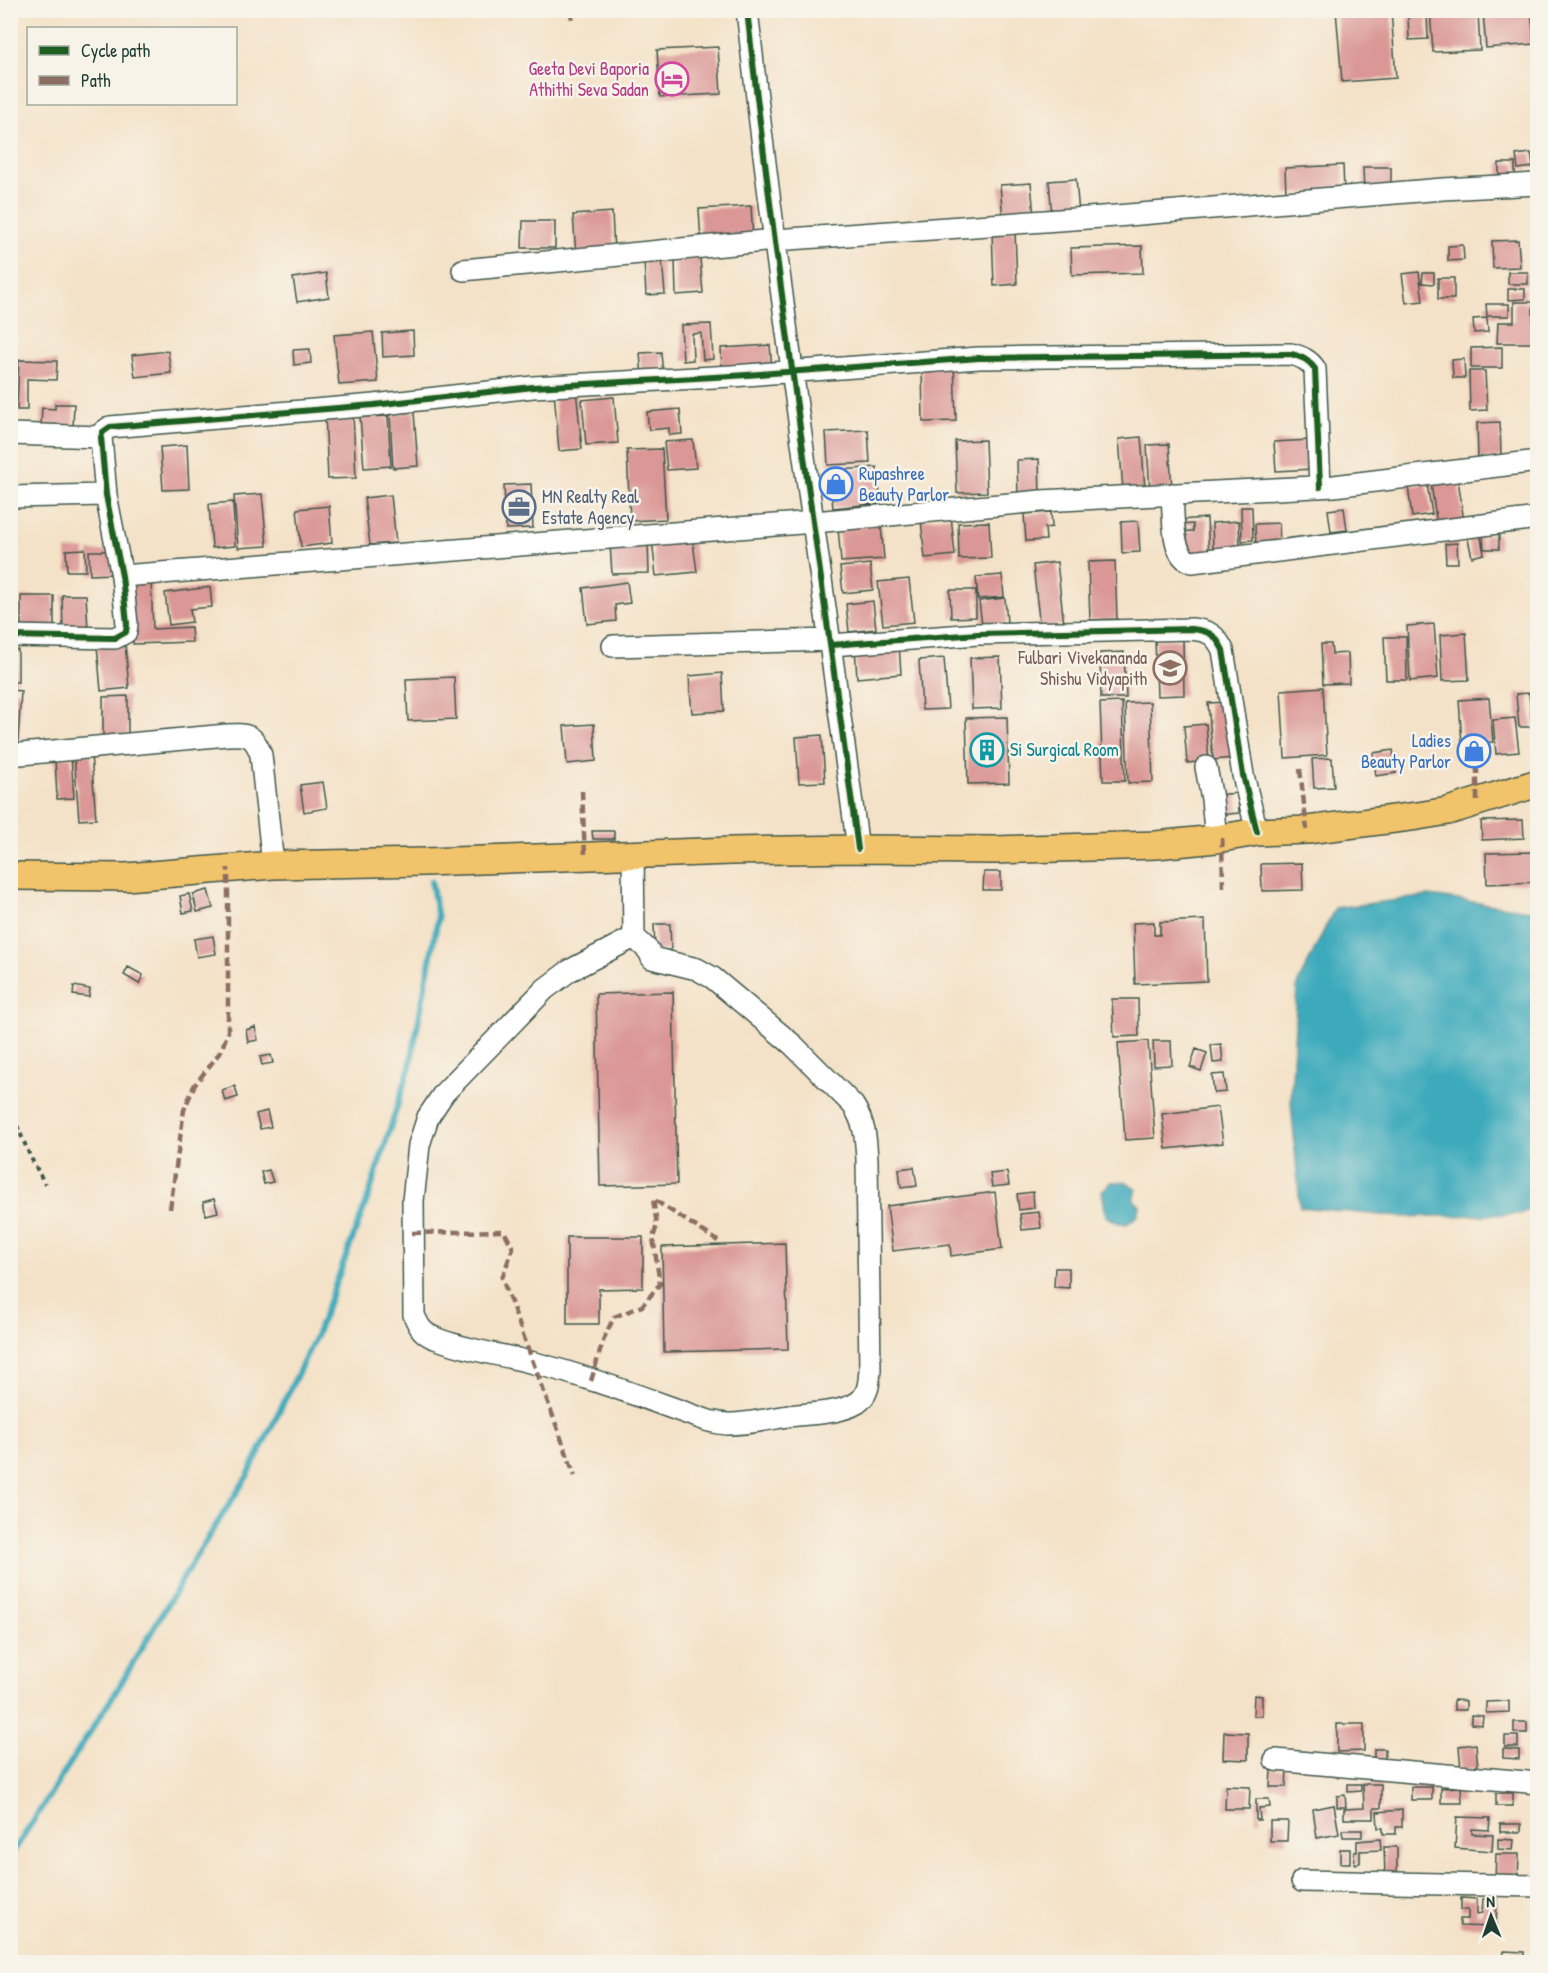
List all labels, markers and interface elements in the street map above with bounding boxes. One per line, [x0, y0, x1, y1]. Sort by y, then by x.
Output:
legend [27, 27, 237, 105]
text: Cycle path [81, 38, 151, 63]
place label: Geeta Devi Baporia Athithi Seva Sadan [528, 56, 649, 102]
hotel icon: Geeta Devi Baporia Athithi Seva Sadan [654, 61, 690, 97]
text: Path [81, 68, 111, 93]
place label: Rupashree Beauty Parlor [859, 461, 949, 507]
shop icon: Rupashree Beauty Parlor [818, 466, 854, 502]
place label: MN Realty Real Estate Agency [542, 484, 639, 530]
office icon: MN Realty Real Estate Agency [501, 489, 537, 525]
place label: Fulbari Vivekananda Shishu Vidyapith [1017, 645, 1147, 691]
school or university icon: Fulbari Vivekananda Shishu Vidyapith [1152, 650, 1188, 686]
place label: Ladies Beauty Parlor [1361, 728, 1451, 774]
building icon: Si Surgical Room [969, 732, 1005, 768]
shop icon: Ladies Beauty Parlor [1456, 733, 1492, 769]
place label: Si Surgical Room [1010, 737, 1119, 762]
north arrow [1461, 1886, 1521, 1946]
text: N [1486, 1890, 1496, 1912]

